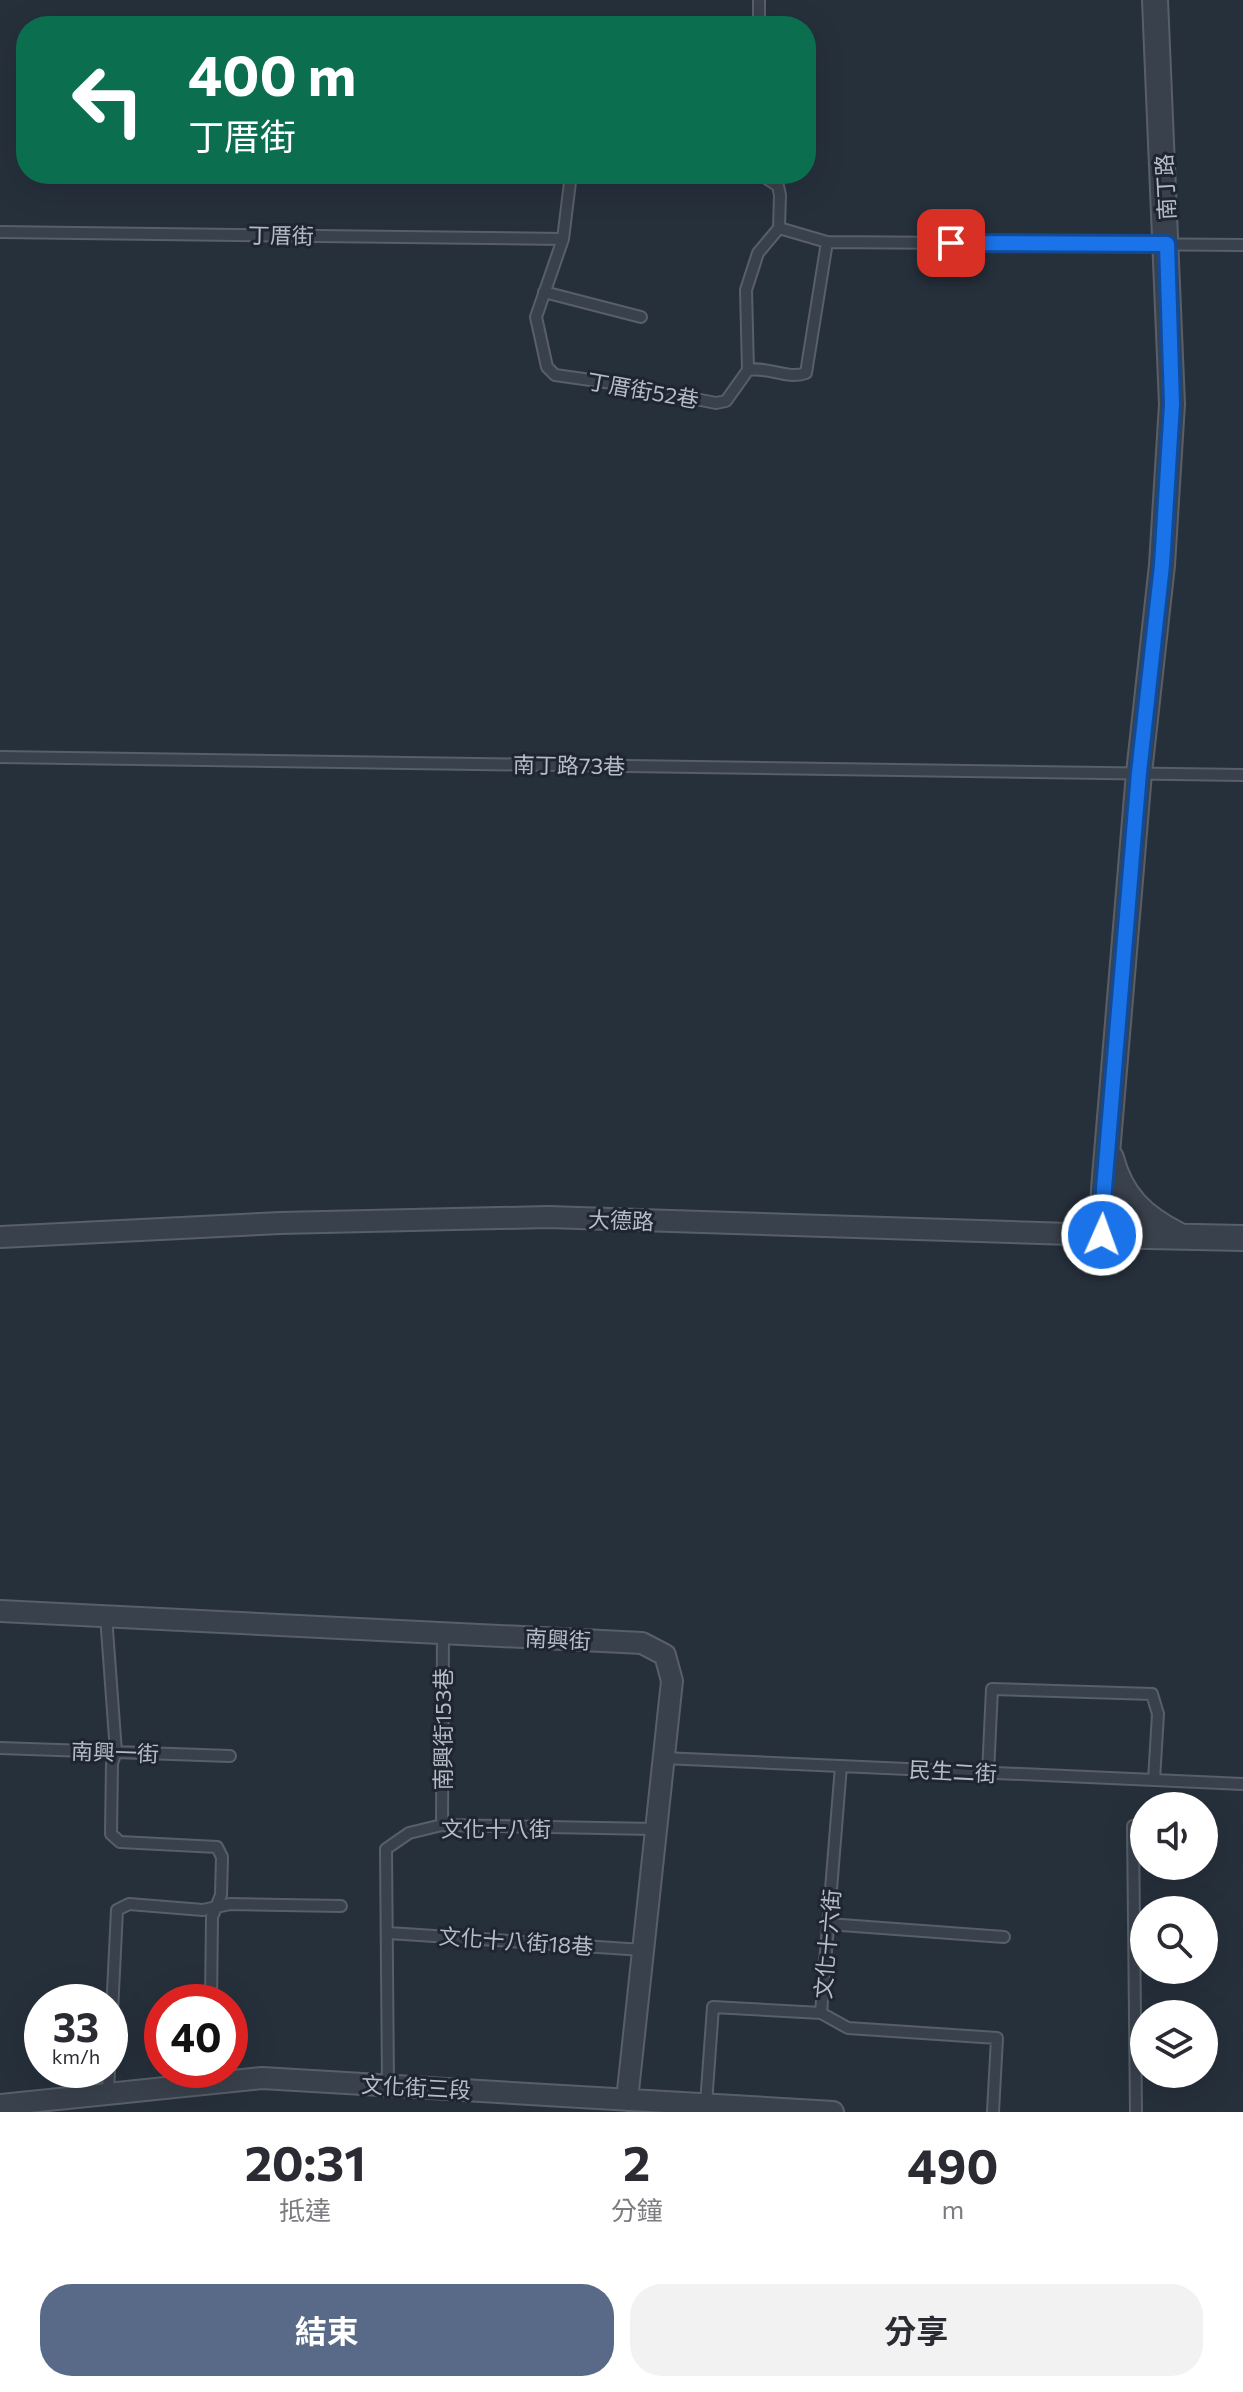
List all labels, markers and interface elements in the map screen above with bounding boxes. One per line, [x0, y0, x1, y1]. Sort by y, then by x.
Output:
text: 400 m [188, 39, 356, 108]
icon: left [56, 48, 160, 152]
text: 丁厝街 [188, 113, 296, 157]
street label: 南丁路 [1150, 153, 1180, 221]
pin [917, 209, 985, 277]
street label: 丁厝街 [248, 221, 314, 249]
icon: arrive [929, 221, 973, 265]
street label: 丁厝街52巷 [585, 367, 701, 413]
street label: 南丁路73巷 [513, 751, 625, 779]
position arrow [1060, 1193, 1144, 1277]
street label: 大德路 [588, 1205, 654, 1235]
street label: 南興街 [524, 1624, 592, 1654]
street label: 南興街153巷 [429, 1668, 456, 1790]
street label: 南興一街 [71, 1737, 159, 1767]
street label: 民生二街 [908, 1755, 998, 1787]
map controls [1130, 1792, 1218, 2088]
button: sound [1130, 1792, 1218, 1880]
street label: 文化十八街 [441, 1815, 551, 1842]
street label: 文化十六街 [809, 1888, 845, 2000]
button: search [1130, 1896, 1218, 1984]
street label: 文化十八街18巷 [438, 1922, 594, 1960]
speed limit sign: 40 [144, 1984, 248, 2088]
button: layers [1130, 2000, 1218, 2088]
text: 33 [53, 2001, 99, 2050]
text: km/h [52, 2044, 100, 2068]
street label: 文化街三段 [360, 2071, 472, 2103]
text: 20:31 [245, 2132, 366, 2191]
text: 2 [623, 2132, 650, 2191]
text: 490 [907, 2135, 998, 2194]
text: m [941, 2193, 964, 2224]
text: 抵達 [279, 2194, 331, 2225]
text: 分鐘 [611, 2194, 663, 2225]
button: 結束 [40, 2284, 614, 2376]
button: 分享 [630, 2284, 1203, 2376]

